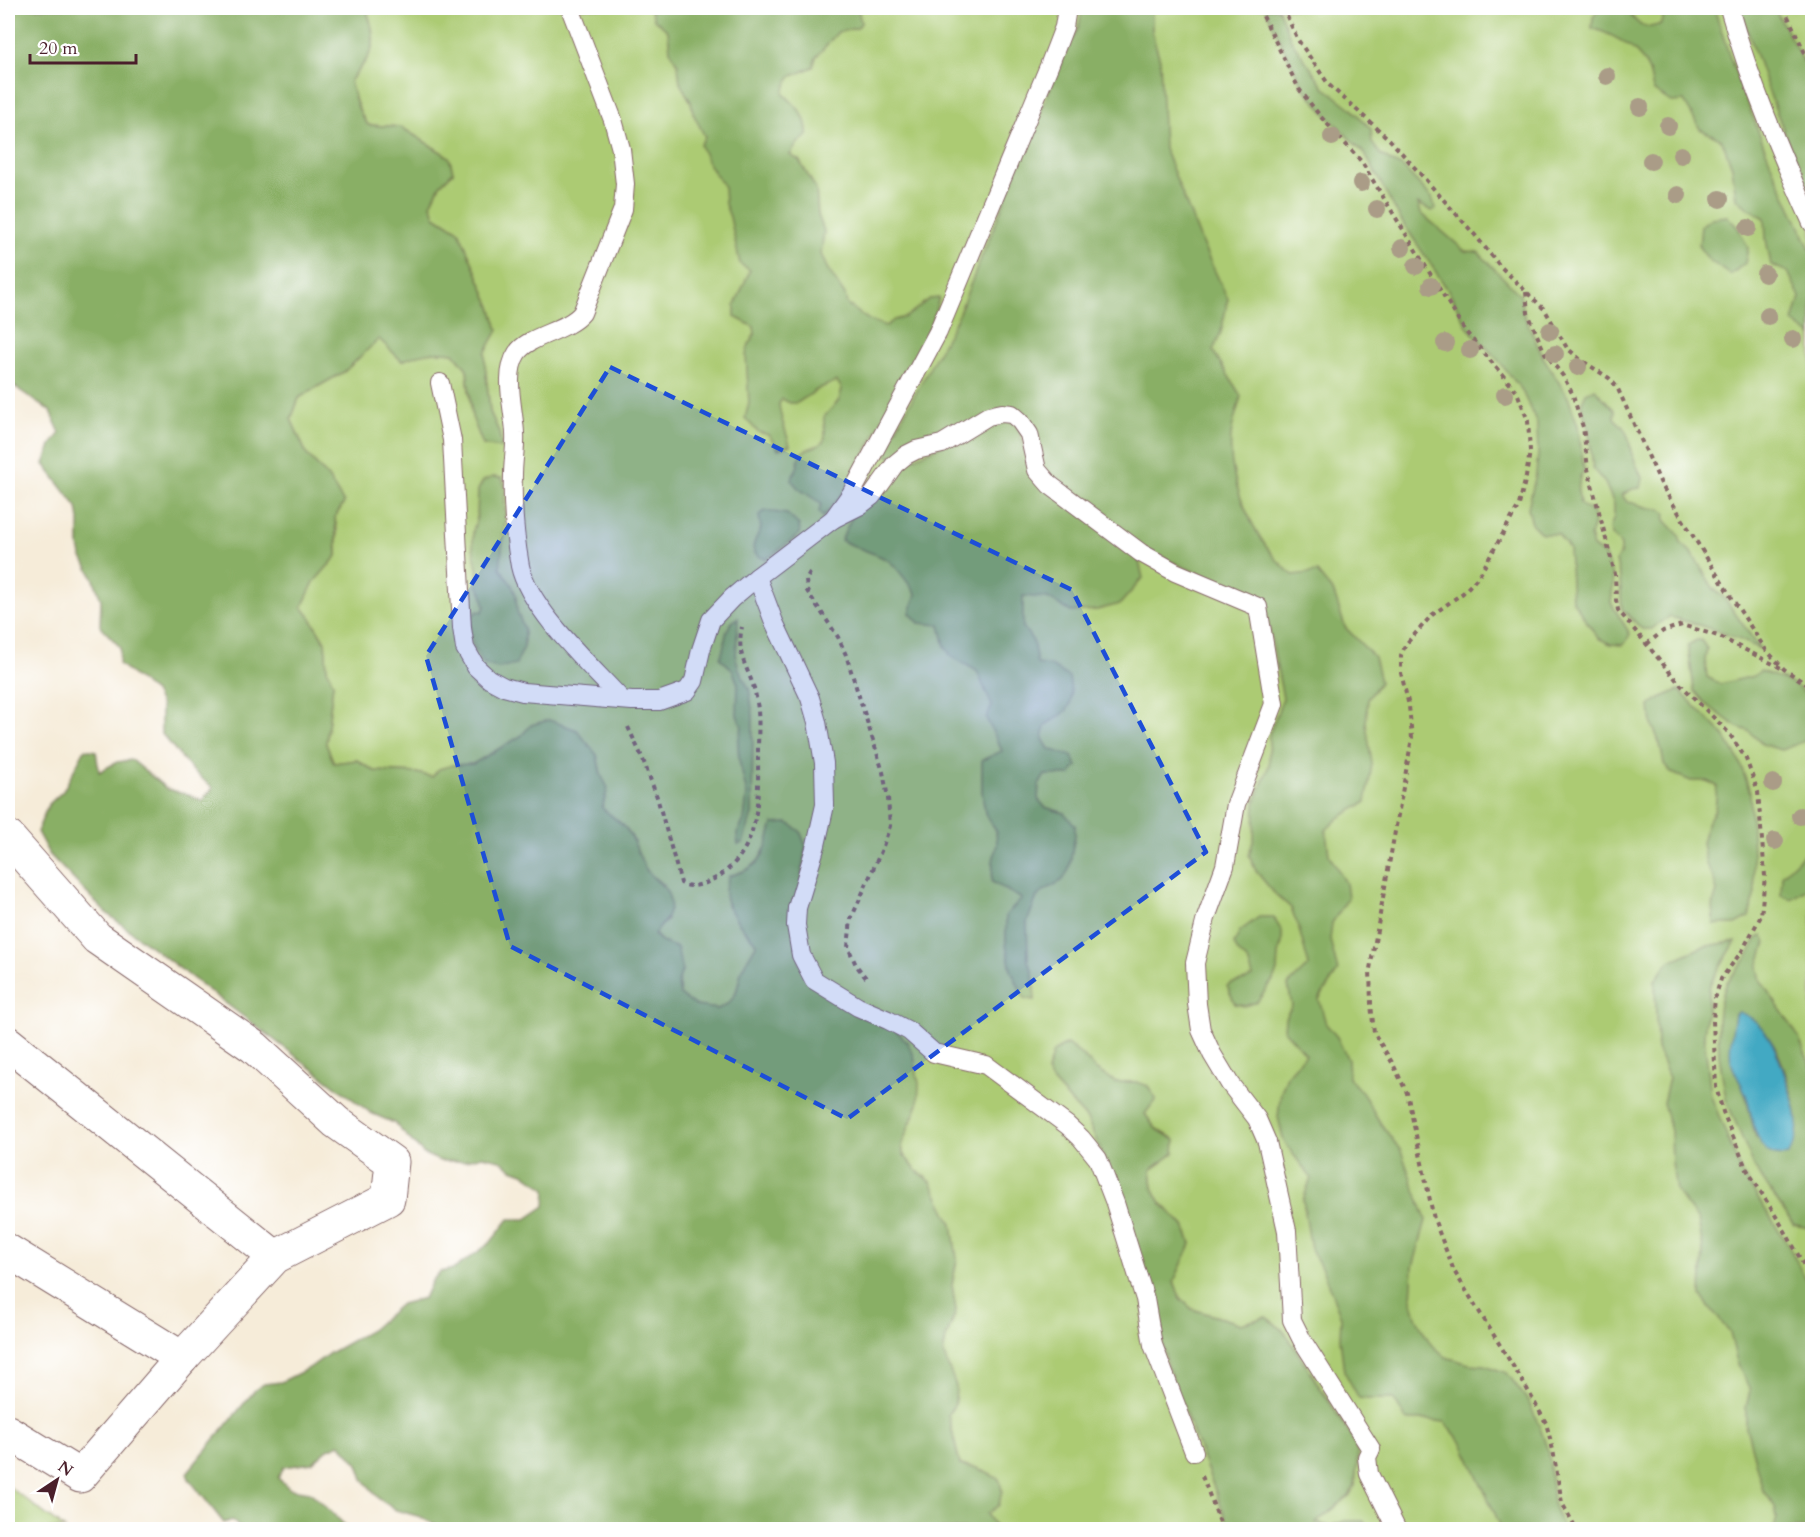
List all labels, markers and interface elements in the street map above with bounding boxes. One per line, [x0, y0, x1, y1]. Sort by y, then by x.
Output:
scale bar [30, 27, 136, 65]
text: 20 m [39, 36, 78, 61]
north arrow [27, 1450, 87, 1510]
text: N [53, 1456, 77, 1482]

